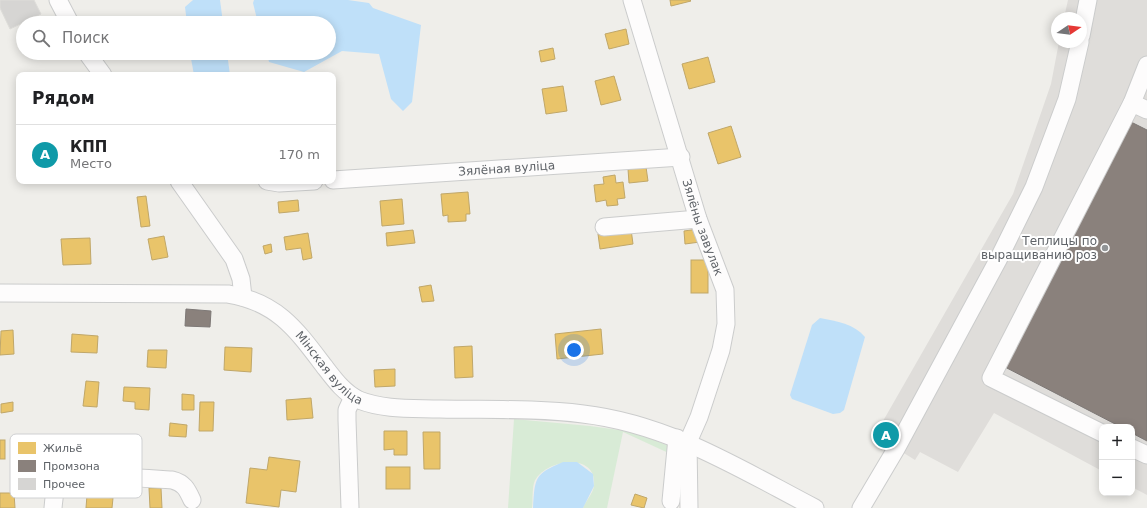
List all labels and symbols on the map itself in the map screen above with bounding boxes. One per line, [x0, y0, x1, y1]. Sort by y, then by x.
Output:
north arrow [1051, 12, 1087, 48]
street label: Зялёная вуліца [458, 158, 555, 179]
street label: Зялёны завулак [679, 177, 726, 278]
place label: Теплицы по выращиванию роз [981, 234, 1097, 262]
marker: Теплицы по выращиванию роз [1100, 243, 1110, 253]
street label: Мінская вуліца [292, 328, 365, 408]
your location [564, 340, 584, 360]
pin: A [873, 420, 899, 450]
legend [10, 434, 142, 498]
text: Жильё [43, 442, 83, 455]
text: Промзона [43, 460, 100, 473]
text: Прочее [43, 478, 85, 491]

